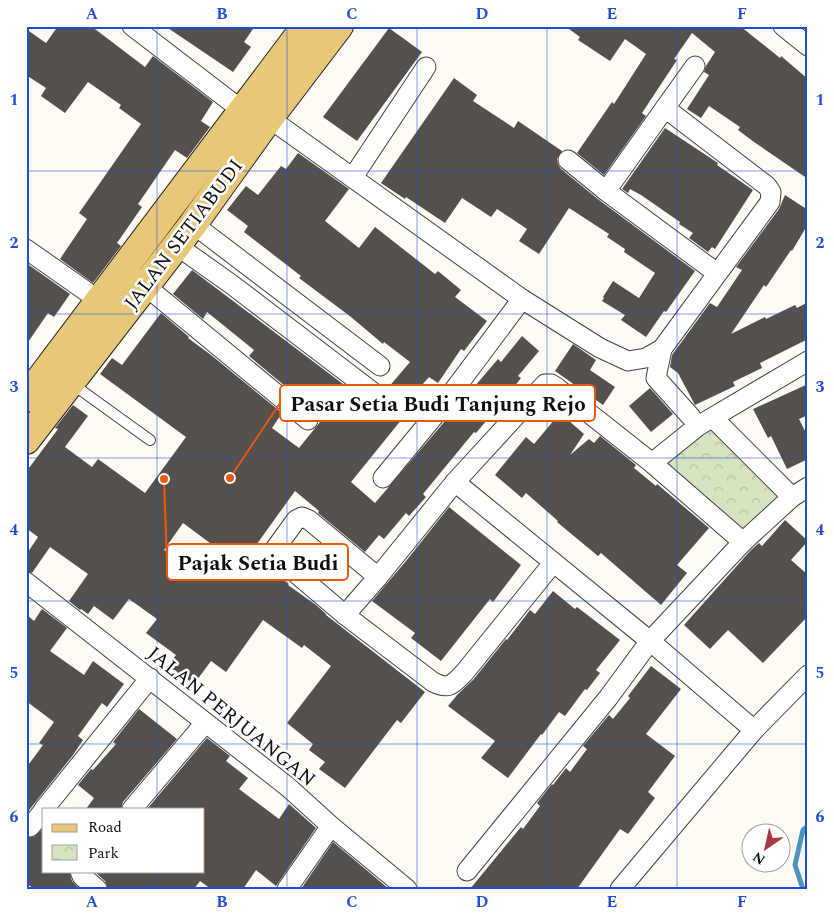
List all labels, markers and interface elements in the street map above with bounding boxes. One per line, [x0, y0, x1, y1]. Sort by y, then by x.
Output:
text: A [86, 2, 99, 26]
text: B [216, 2, 228, 26]
text: C [346, 2, 358, 26]
text: D [476, 2, 489, 26]
text: E [607, 2, 617, 26]
text: F [737, 2, 747, 26]
text: 1 [10, 88, 18, 112]
text: 1 [816, 88, 824, 112]
street label: JALAN SETIABUDI [117, 153, 251, 316]
text: 2 [10, 231, 19, 255]
text: 2 [816, 231, 825, 255]
text: 3 [10, 375, 19, 399]
text: 3 [816, 375, 825, 399]
callout: Pasar Setia Budi Tanjung Rejo [280, 385, 595, 421]
text: Pasar Setia Budi Tanjung Rejo [290, 389, 586, 421]
text: 4 [10, 518, 19, 542]
text: 4 [816, 518, 825, 542]
callout: Pajak Setia Budi [167, 544, 348, 580]
text: Pajak Setia Budi [178, 548, 338, 580]
street label: JALAN PERJUANGAN [141, 639, 322, 794]
text: 5 [10, 661, 18, 685]
text: 5 [816, 661, 824, 685]
text: 6 [10, 805, 19, 829]
text: 6 [816, 805, 825, 829]
legend [42, 808, 205, 872]
text: Road [88, 816, 122, 839]
north arrow [742, 822, 792, 872]
text: Park [88, 842, 119, 865]
text: N [748, 846, 770, 870]
text: A [86, 890, 99, 914]
text: B [216, 890, 228, 914]
text: C [346, 890, 358, 914]
text: D [476, 890, 489, 914]
text: E [607, 890, 617, 914]
text: F [737, 890, 747, 914]

